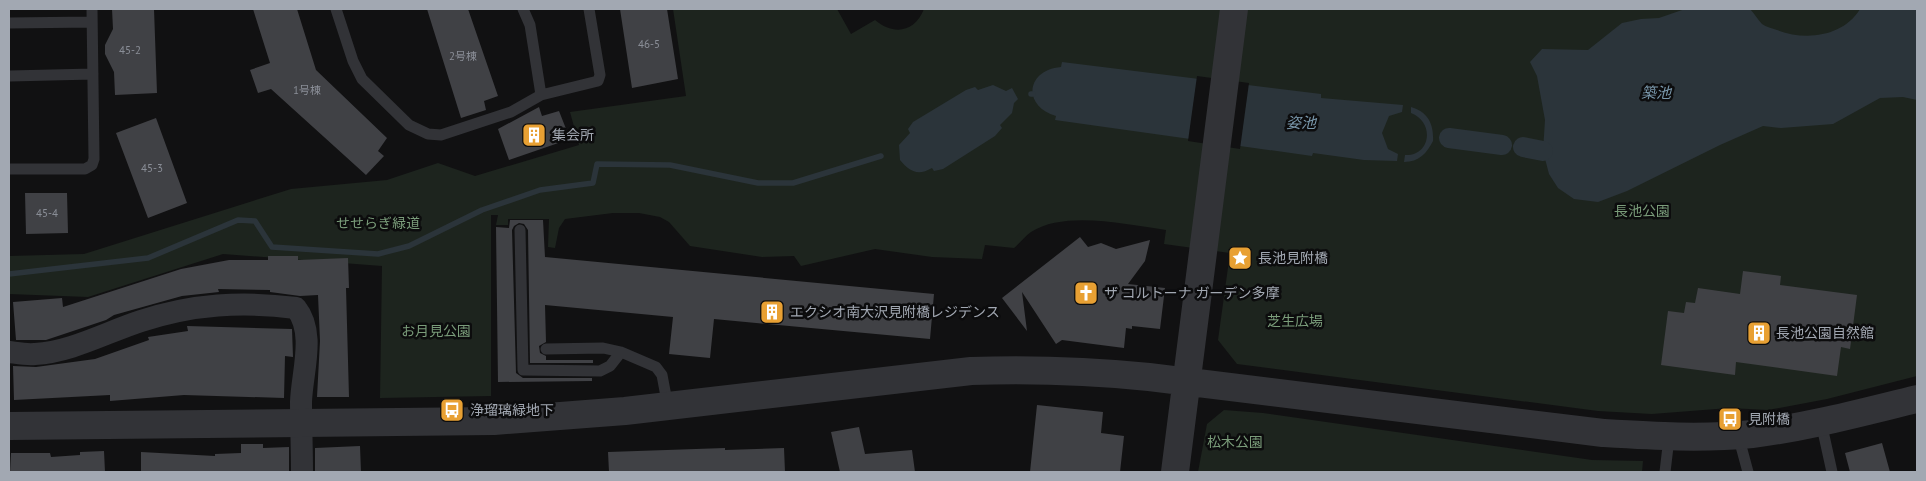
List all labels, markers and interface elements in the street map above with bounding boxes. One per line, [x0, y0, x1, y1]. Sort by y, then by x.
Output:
house number: 46-5 [638, 37, 660, 51]
house number: 45-2 [119, 43, 141, 57]
house number: 2号棟 [449, 49, 477, 63]
house number: 1号棟 [293, 83, 321, 97]
water label: 築池 [1641, 83, 1673, 102]
water label: 姿池 [1286, 113, 1318, 132]
building icon: 集会所 [521, 122, 547, 148]
place label: 集会所 [552, 126, 594, 144]
house number: 45-3 [141, 161, 163, 175]
park label: 長池公園 [1614, 202, 1670, 220]
house number: 45-4 [36, 206, 58, 220]
park label: せせらぎ緑道 [336, 214, 420, 232]
place icon: 長池見附橋 [1227, 245, 1253, 271]
place label: 長池見附橋 [1258, 249, 1328, 267]
church icon: ザ コルトーナ ガーデン多摩 [1073, 280, 1099, 306]
place label: ザ コルトーナ ガーデン多摩 [1104, 284, 1279, 302]
building icon: エクシオ南大沢見附橋レジデンス [759, 299, 785, 325]
place label: エクシオ南大沢見附橋レジデンス [790, 303, 1000, 321]
park label: 芝生広場 [1267, 312, 1323, 330]
building icon: 長池公園自然館 [1746, 320, 1772, 346]
park label: お月見公園 [401, 322, 471, 340]
place label: 長池公園自然館 [1776, 324, 1874, 342]
bus stop icon: 浄瑠璃緑地下 [439, 397, 465, 423]
place label: 浄瑠璃緑地下 [470, 401, 554, 419]
bus stop icon: 見附橋 [1717, 406, 1743, 432]
place label: 見附橋 [1748, 410, 1790, 428]
park label: 松木公園 [1207, 433, 1263, 451]

